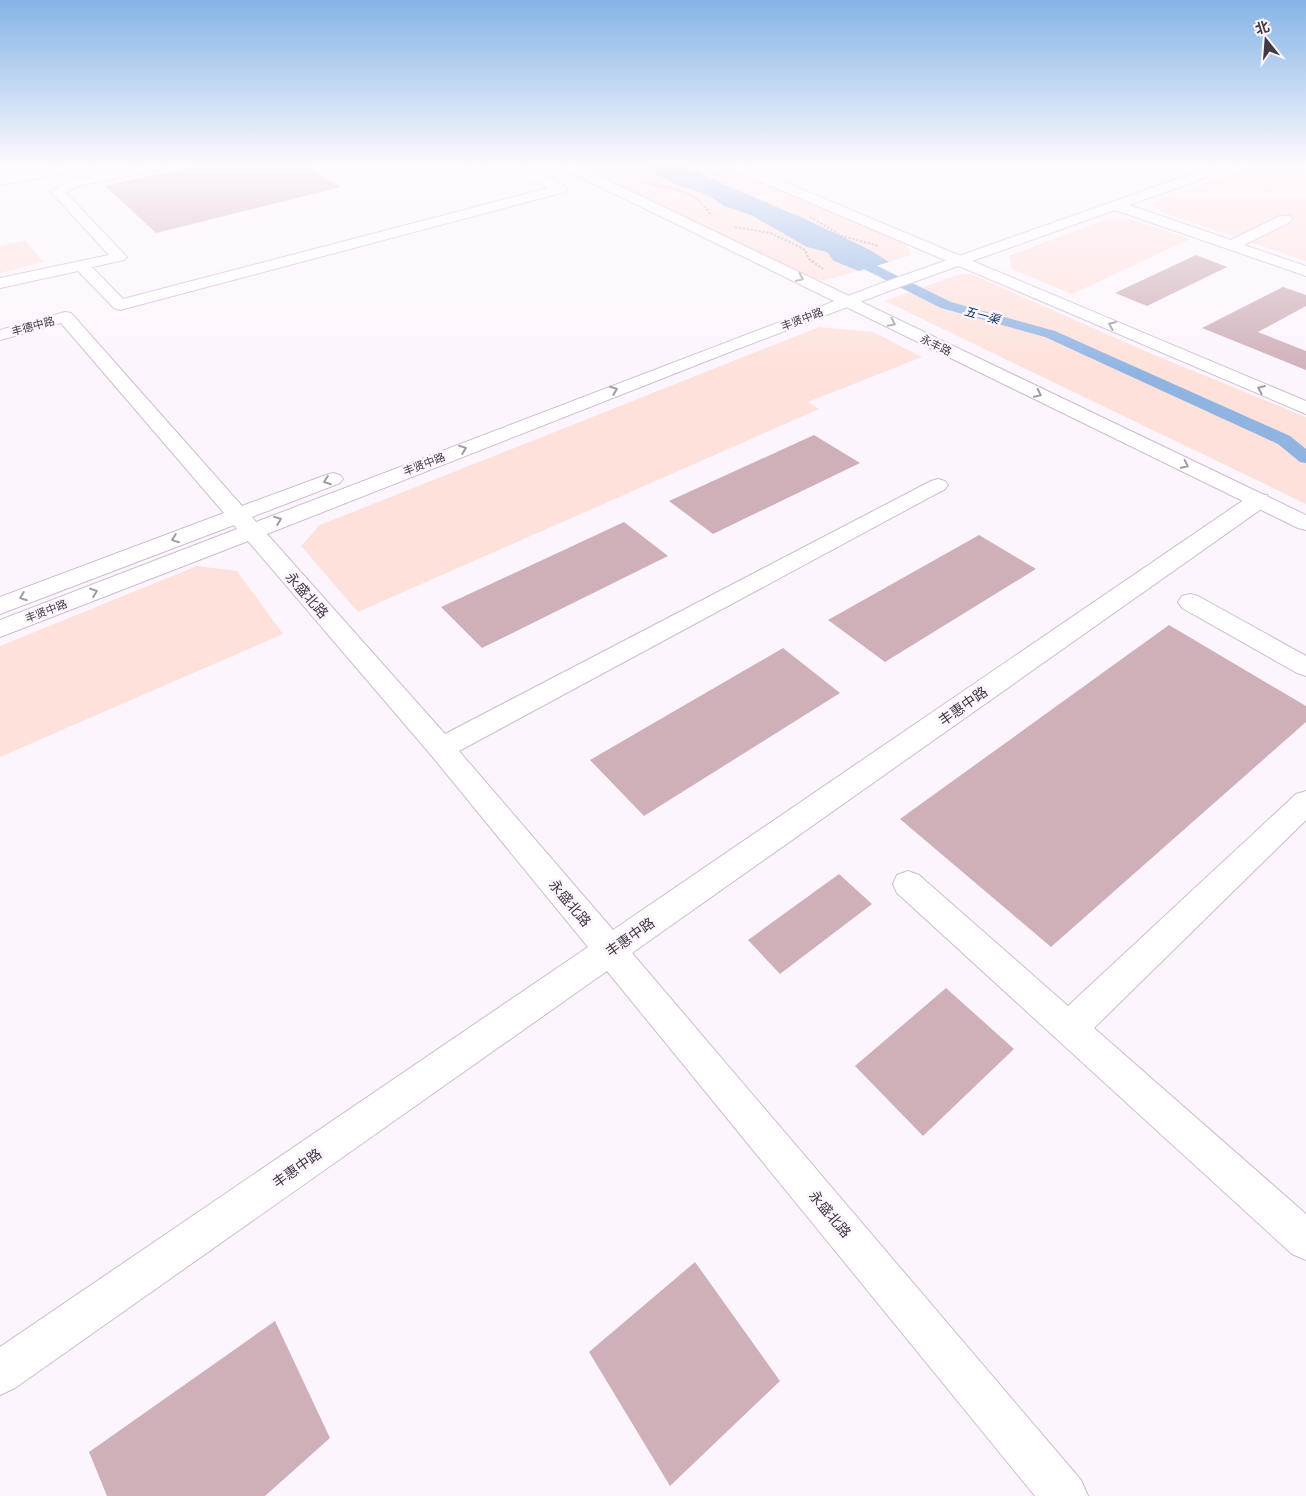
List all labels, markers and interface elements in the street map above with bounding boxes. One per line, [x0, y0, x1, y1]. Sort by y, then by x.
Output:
north arrow [1241, 15, 1291, 65]
text: 北 [1253, 17, 1272, 38]
one-way arrow [794, 272, 803, 282]
water label: 五一渠 [963, 303, 1003, 327]
street label: 丰贤中路 [779, 305, 825, 333]
street label: 丰德中路 [10, 314, 56, 338]
one-way arrow [887, 317, 896, 327]
one-way arrow [1108, 320, 1117, 331]
street label: 永丰路 [918, 331, 954, 359]
one-way arrow [1257, 384, 1266, 395]
one-way arrow [609, 386, 618, 397]
one-way arrow [1033, 388, 1042, 398]
one-way arrow [458, 445, 466, 455]
street label: 丰贤中路 [401, 450, 447, 478]
one-way arrow [1180, 458, 1189, 469]
one-way arrow [323, 475, 332, 485]
one-way arrow [273, 516, 282, 526]
one-way arrow [171, 532, 180, 543]
street label: 永盛北路 [282, 568, 332, 622]
one-way arrow [89, 588, 98, 598]
one-way arrow [20, 591, 28, 601]
street label: 丰贤中路 [23, 597, 69, 625]
street label: 丰惠中路 [935, 683, 991, 729]
street label: 永盛北路 [545, 876, 595, 930]
street label: 丰惠中路 [602, 914, 658, 960]
street label: 丰惠中路 [269, 1145, 325, 1191]
street label: 永盛北路 [805, 1187, 855, 1241]

